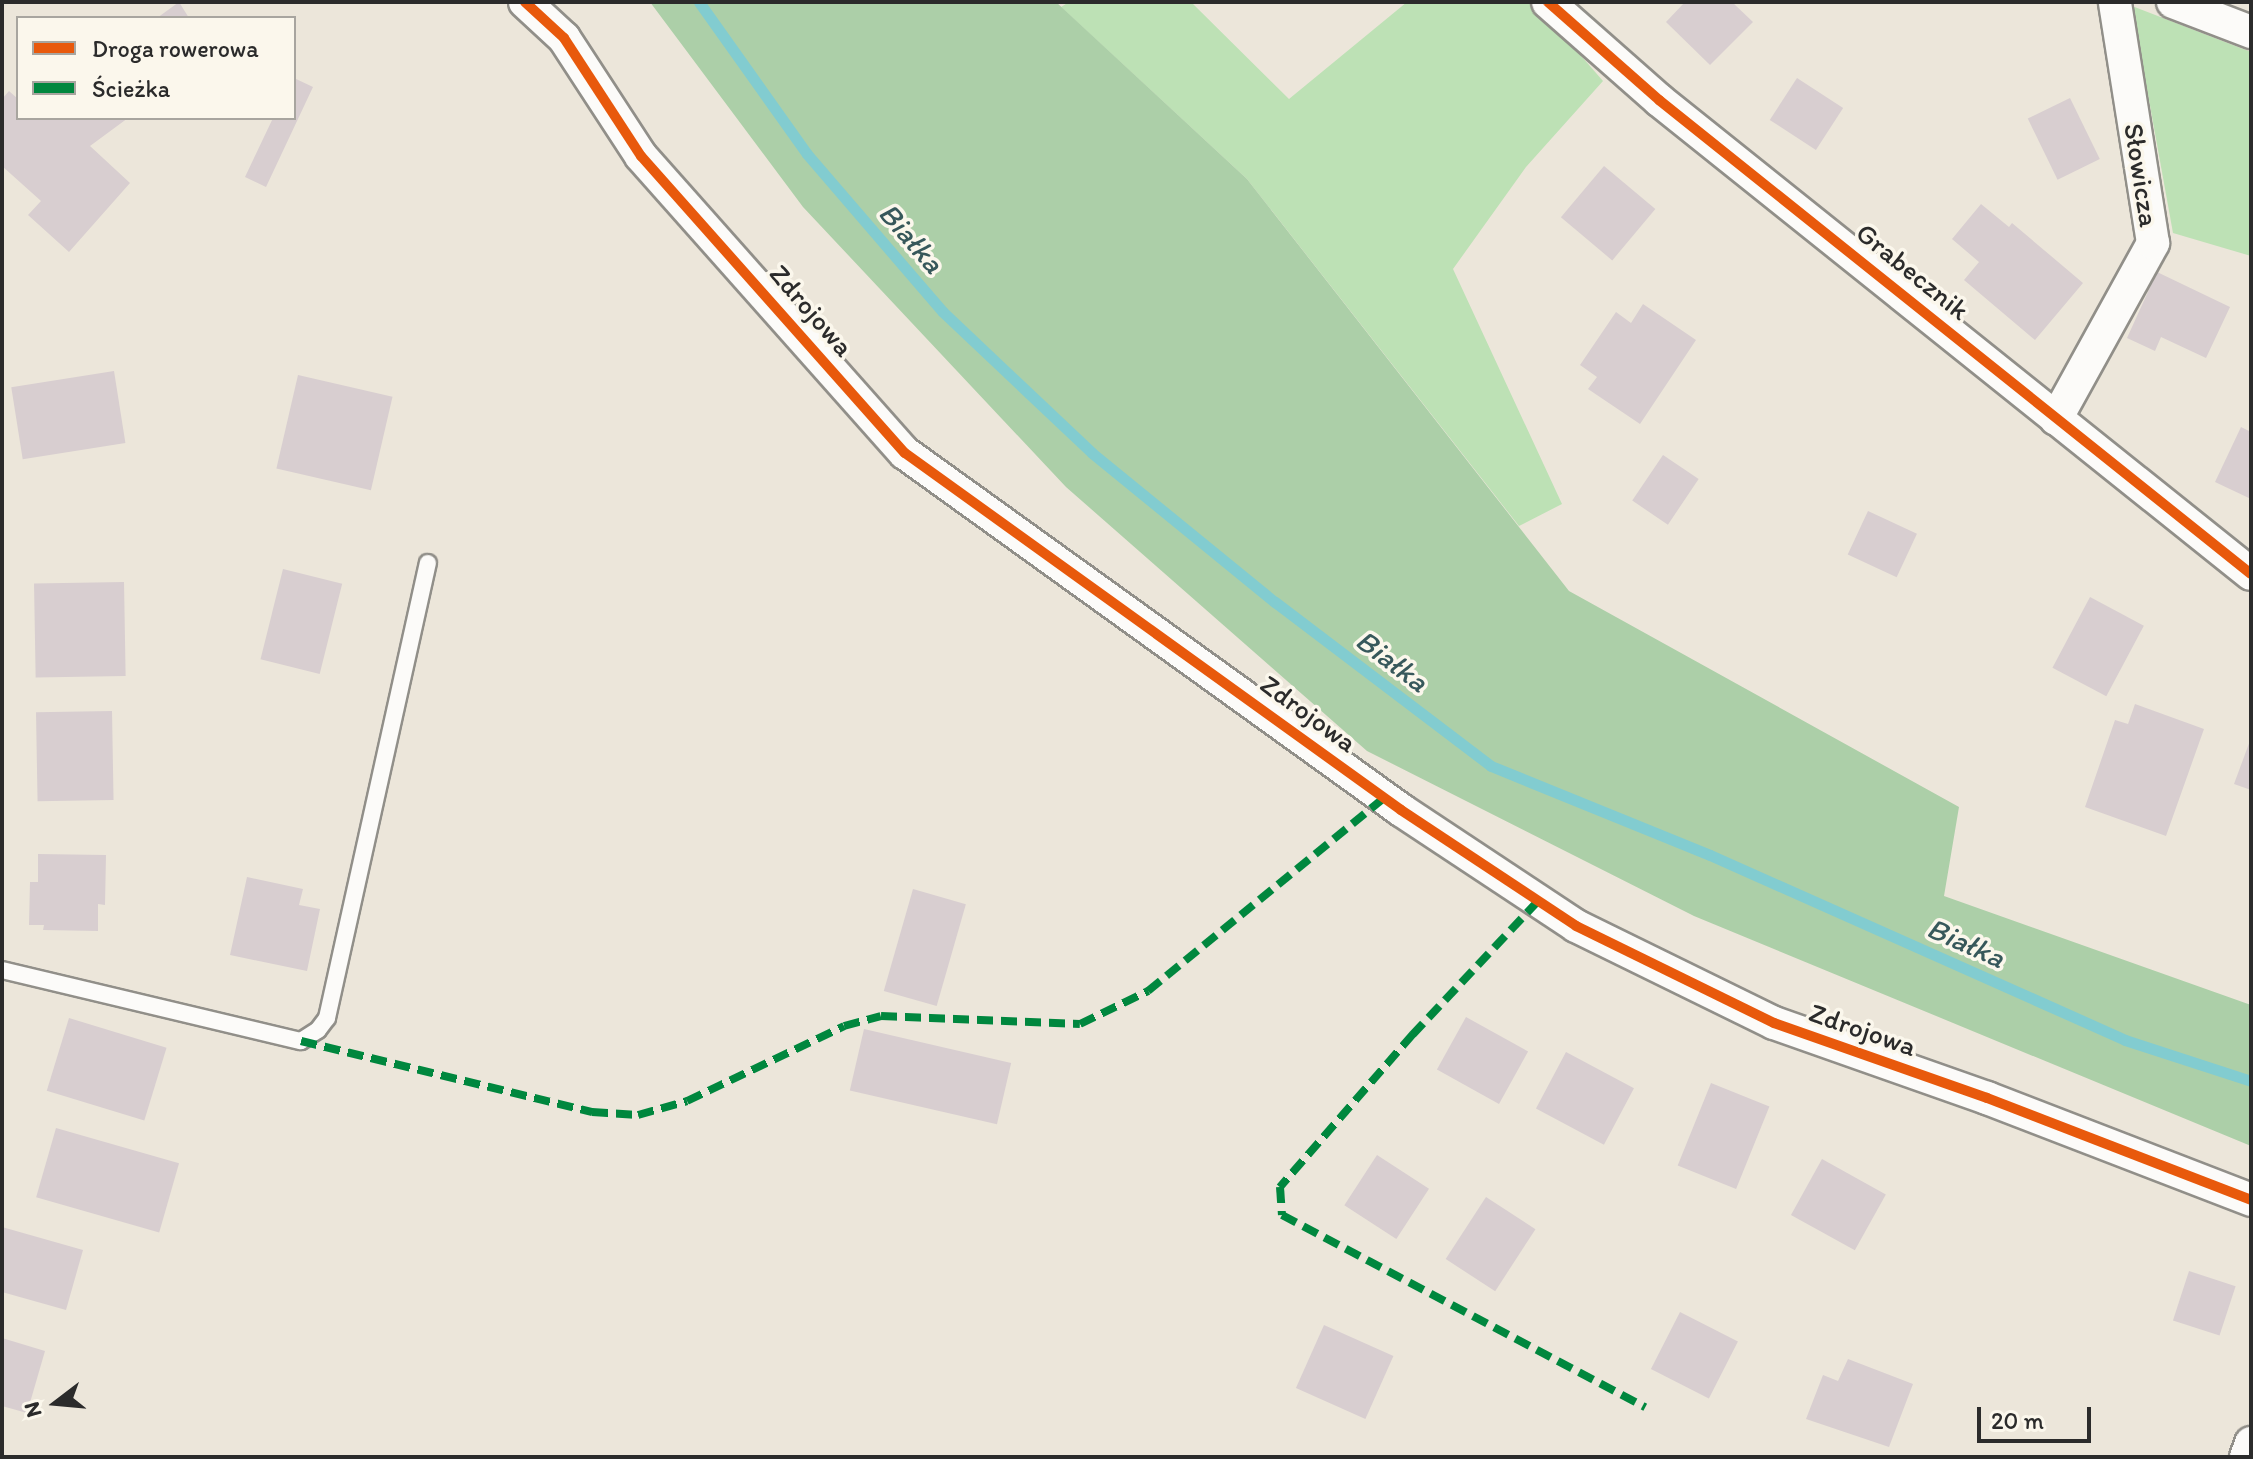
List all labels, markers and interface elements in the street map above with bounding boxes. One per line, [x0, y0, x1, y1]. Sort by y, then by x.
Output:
legend [16, 16, 296, 120]
text: Droga rowerowa [92, 34, 259, 63]
text: Ścieżka [92, 74, 170, 103]
street label: Słowicza [2117, 121, 2167, 229]
water label: Białka [871, 195, 951, 281]
street label: Grabecznik [1850, 215, 1976, 327]
street label: Zdrojowa [763, 257, 861, 363]
water label: Białka [1349, 622, 1435, 700]
street label: Zdrojowa [1254, 667, 1364, 759]
water label: Białka [1921, 910, 2011, 976]
street label: Zdrojowa [1805, 995, 1921, 1063]
north arrow [16, 1363, 96, 1443]
scale bar [1981, 1391, 2095, 1441]
text: N [17, 1399, 47, 1421]
text: 20 m [1991, 1406, 2044, 1435]

